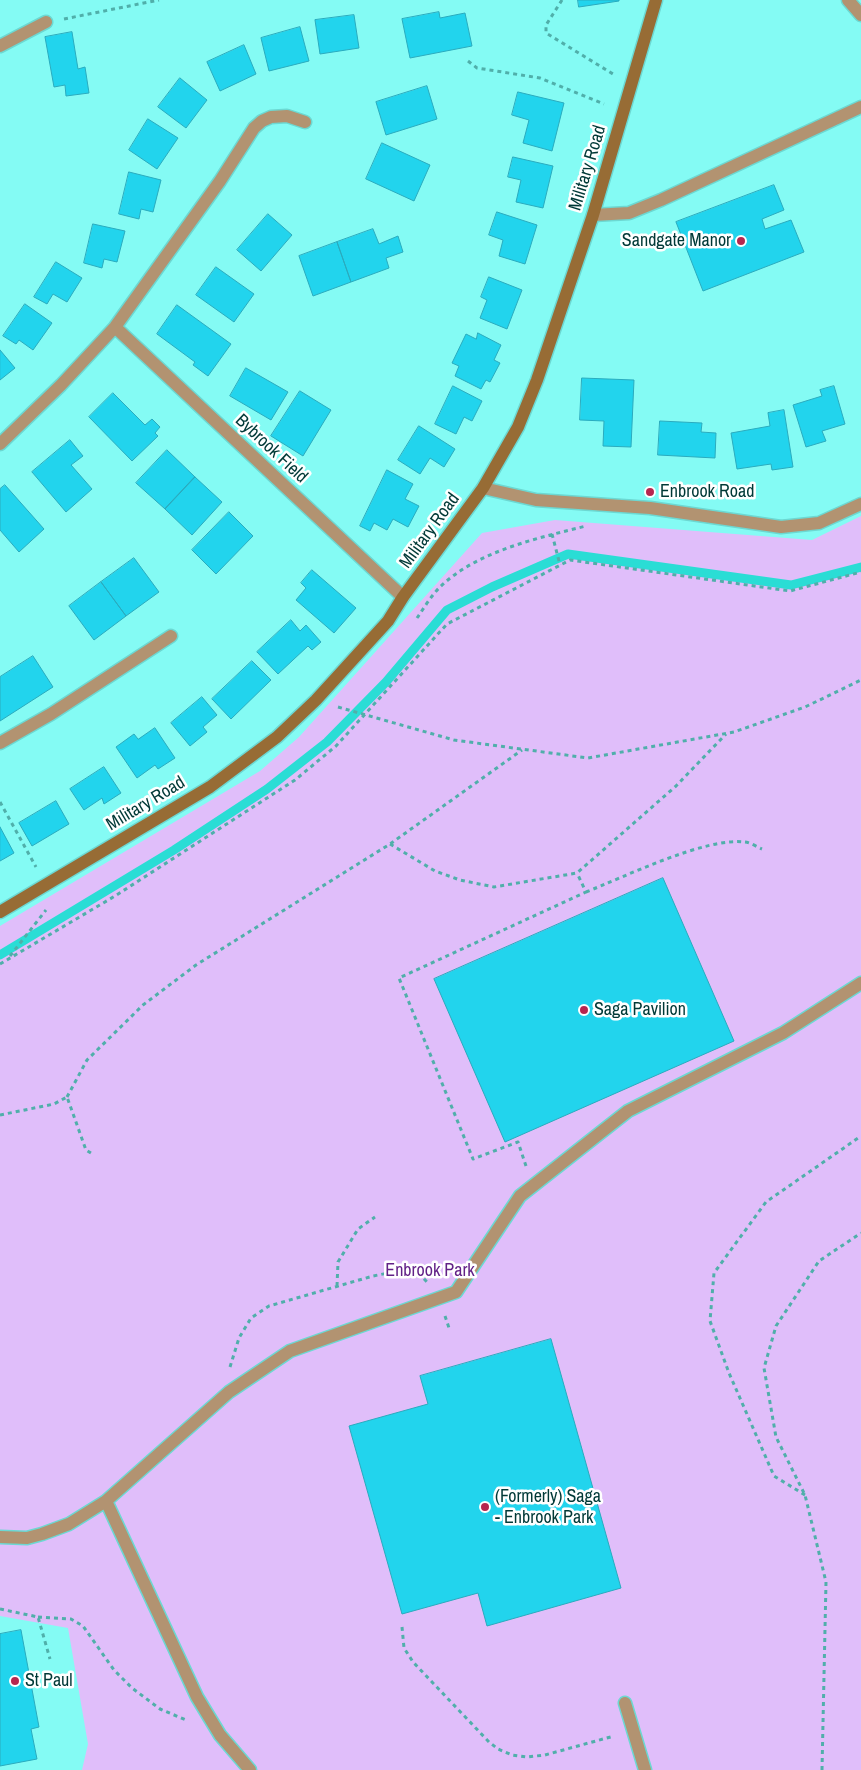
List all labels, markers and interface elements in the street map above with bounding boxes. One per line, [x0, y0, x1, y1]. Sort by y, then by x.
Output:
street label: Military Road [565, 123, 611, 213]
place label: Sandgate Manor [622, 230, 731, 252]
marker: Sandgate Manor [735, 235, 747, 247]
street label: Bybrook Field [230, 410, 312, 488]
place label: Enbrook Road [660, 481, 754, 503]
marker: Enbrook Road [644, 486, 656, 498]
street label: Military Road [395, 489, 465, 573]
street label: Military Road [103, 772, 189, 836]
place label: Saga Pavilion [594, 999, 686, 1021]
marker: Saga Pavilion [578, 1004, 590, 1016]
park label: Enbrook Park [385, 1260, 475, 1282]
place label: (Formerly) Saga - Enbrook Park [495, 1486, 601, 1528]
marker: (Formerly) Saga - Enbrook Park [479, 1501, 491, 1513]
place label: St Paul [25, 1670, 73, 1692]
marker: St Paul [9, 1675, 21, 1687]

